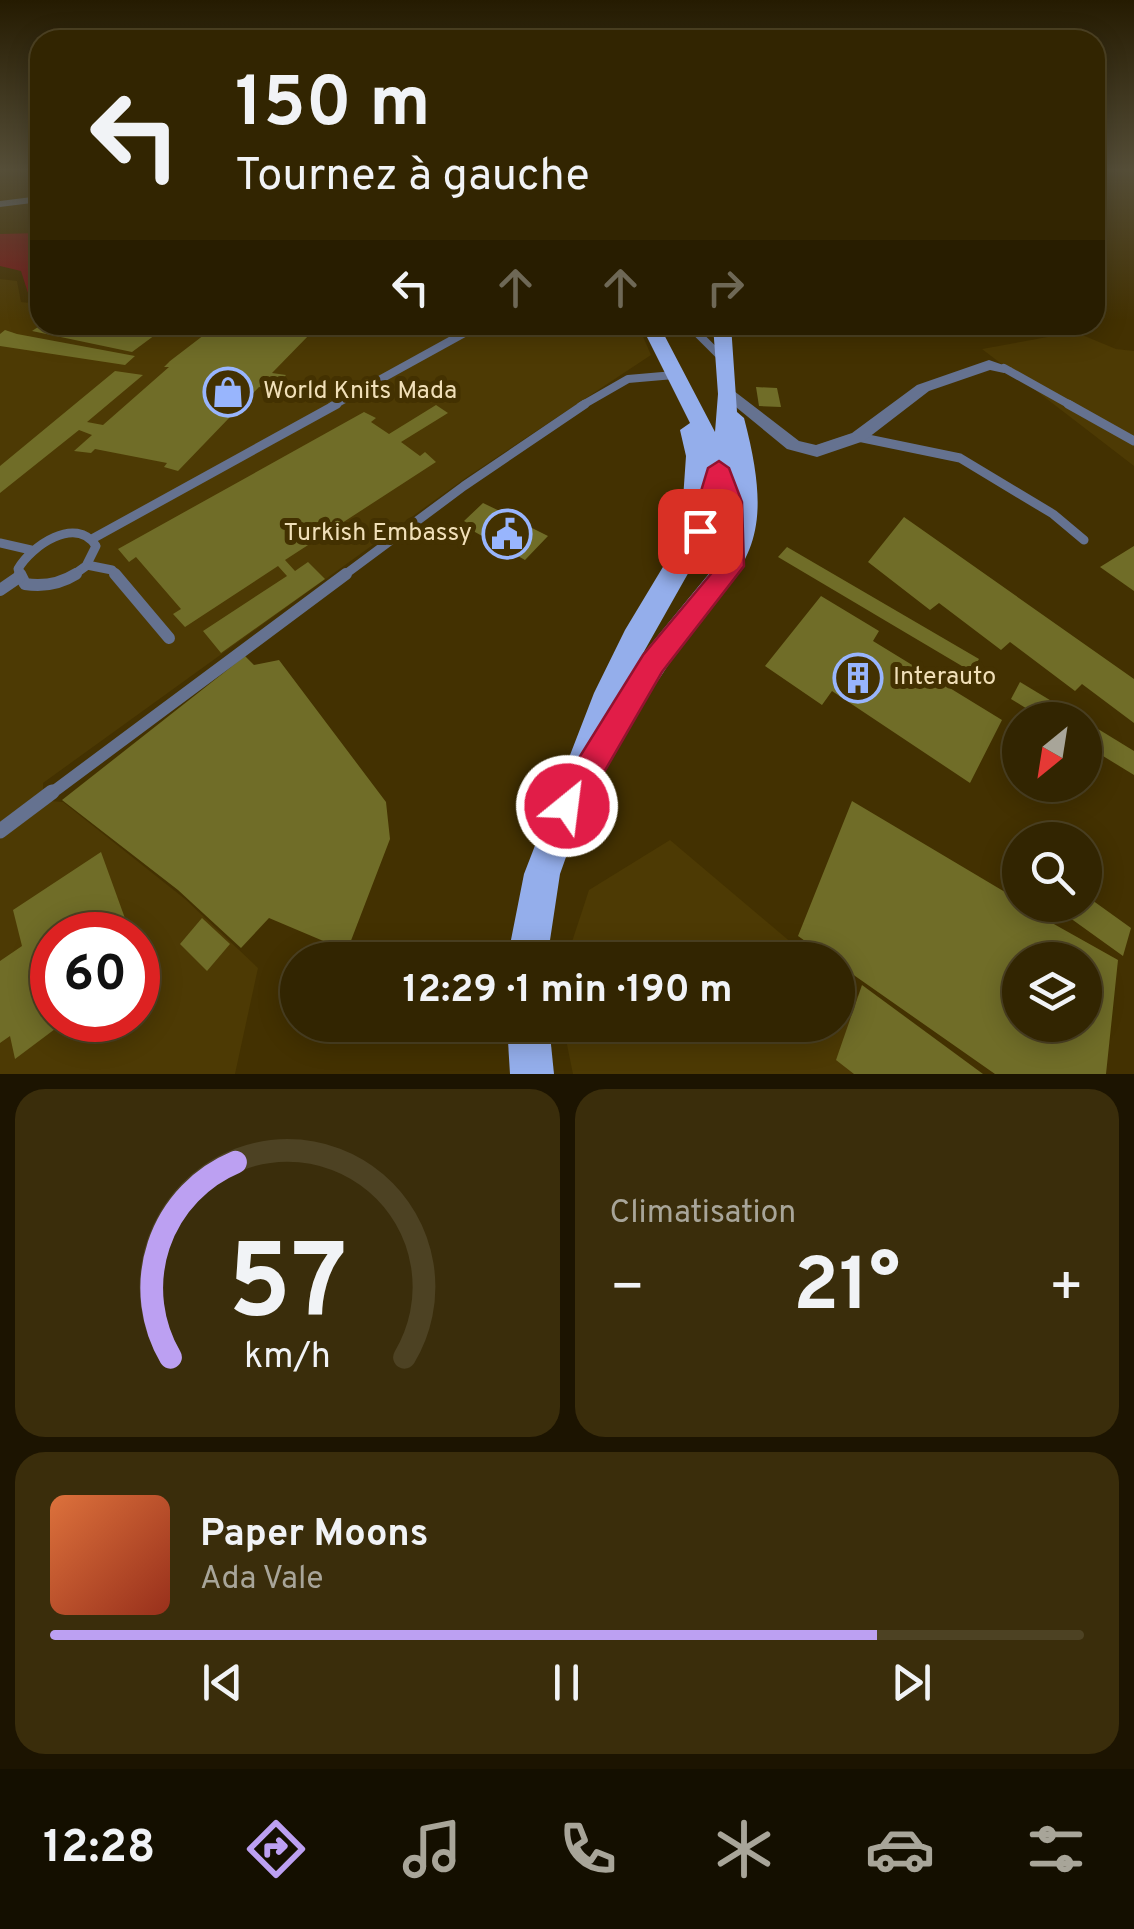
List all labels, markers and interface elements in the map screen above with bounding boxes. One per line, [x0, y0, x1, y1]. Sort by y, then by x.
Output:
text: 150 m [235, 62, 430, 151]
icon: left [70, 70, 200, 200]
text: Tournez à gauche [235, 149, 590, 206]
icon: left [383, 260, 438, 315]
icon: ahead [488, 260, 543, 315]
icon: ahead [593, 260, 648, 315]
icon: right [698, 260, 753, 315]
shop icon: World Knits Mada [202, 366, 254, 418]
place label: World Knits Mada [263, 376, 457, 408]
pin [658, 489, 743, 574]
icon: arrive [673, 504, 728, 559]
public building icon: Turkish Embassy [481, 508, 533, 560]
place label: Turkish Embassy [283, 518, 472, 550]
building icon: Interauto [832, 652, 884, 704]
place label: Interauto [893, 662, 996, 694]
north arrow [1002, 702, 1102, 802]
map controls [1002, 702, 1102, 1042]
position arrow [515, 754, 619, 858]
button: search [1002, 822, 1102, 922]
speed limit sign: 60 [30, 912, 160, 1042]
button: layers [1002, 942, 1102, 1042]
text: 12:29 · 1 min · 190 m [403, 967, 732, 1016]
text: Climatisation [610, 1194, 796, 1234]
text: 57 [228, 1223, 347, 1355]
text: 21° [793, 1242, 900, 1337]
text: − [610, 1255, 645, 1325]
text: + [1049, 1255, 1084, 1325]
text: km/h [244, 1335, 331, 1381]
text: Paper Moons [200, 1511, 429, 1560]
text: Ada Vale [200, 1560, 324, 1600]
icon: previous [195, 1655, 250, 1710]
icon: pause [539, 1655, 594, 1710]
icon: next [884, 1655, 939, 1710]
icon: directions [241, 1814, 311, 1884]
icon: music [397, 1814, 467, 1884]
icon: phone [553, 1814, 623, 1884]
icon: climate [709, 1814, 779, 1884]
icon: car [865, 1814, 935, 1884]
icon: filters [1021, 1814, 1091, 1884]
text: 12:28 [43, 1821, 155, 1878]

